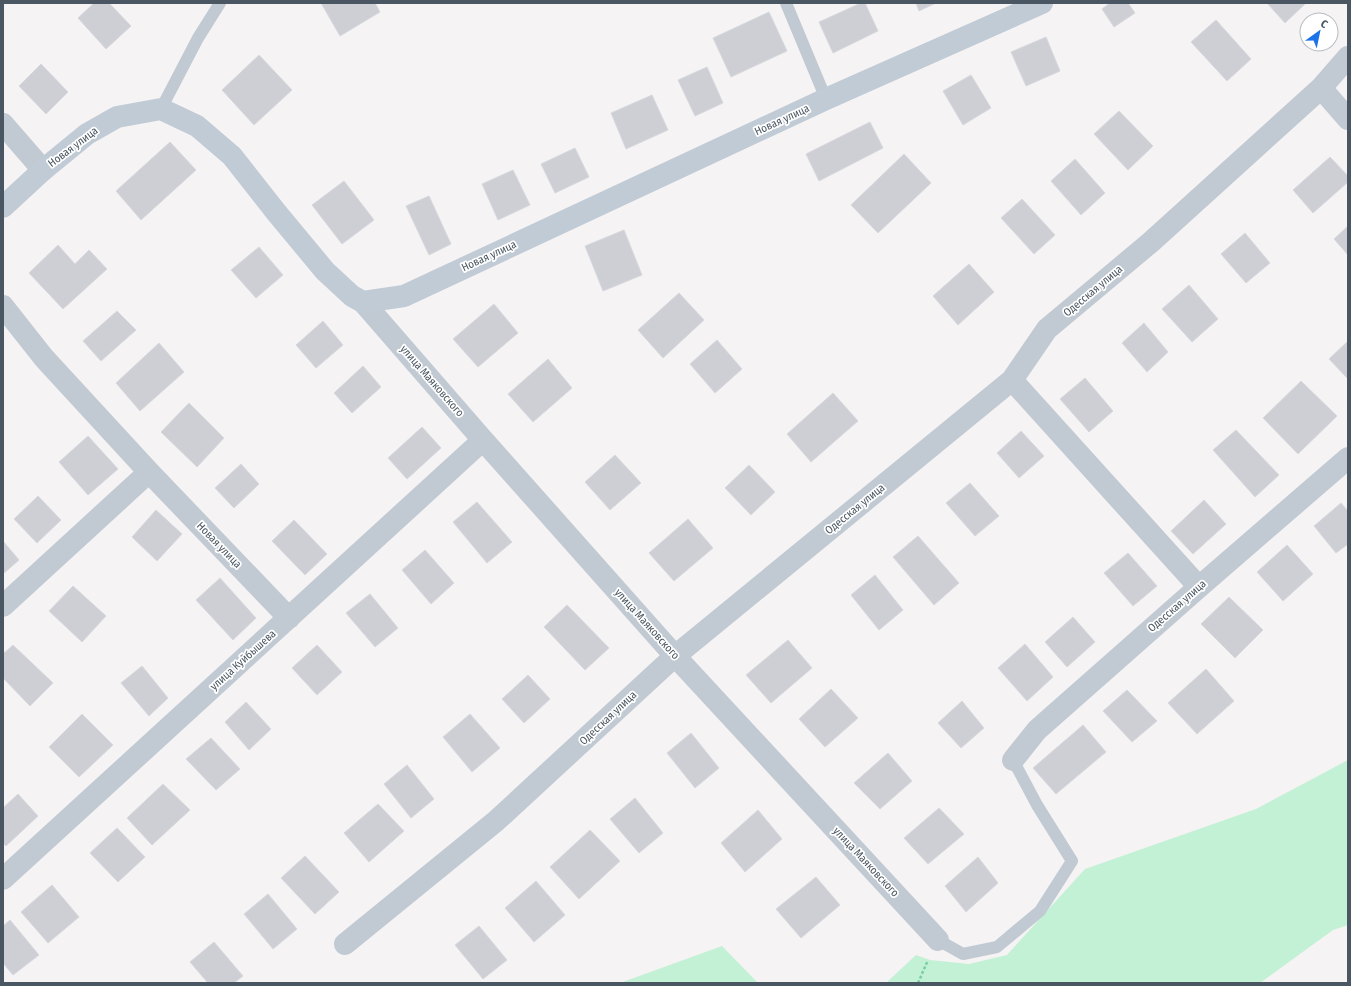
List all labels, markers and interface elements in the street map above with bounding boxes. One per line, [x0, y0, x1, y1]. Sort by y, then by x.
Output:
north arrow [1299, 12, 1339, 52]
text: С [1318, 17, 1330, 31]
street label: Новая улица [753, 102, 811, 138]
street label: Новая улица [46, 124, 100, 170]
street label: Новая улица [460, 238, 518, 274]
street label: Одесская улица [1061, 263, 1125, 319]
street label: улица Маяковского [397, 343, 467, 420]
street label: Одесская улица [823, 481, 887, 537]
street label: Новая улица [194, 519, 244, 571]
street label: Одесская улица [1145, 577, 1209, 635]
street label: улица Маяковского [612, 586, 682, 662]
street label: улица Куйбышева [207, 627, 279, 693]
street label: Одесская улица [577, 688, 639, 748]
street label: улица Маяковского [830, 824, 902, 900]

